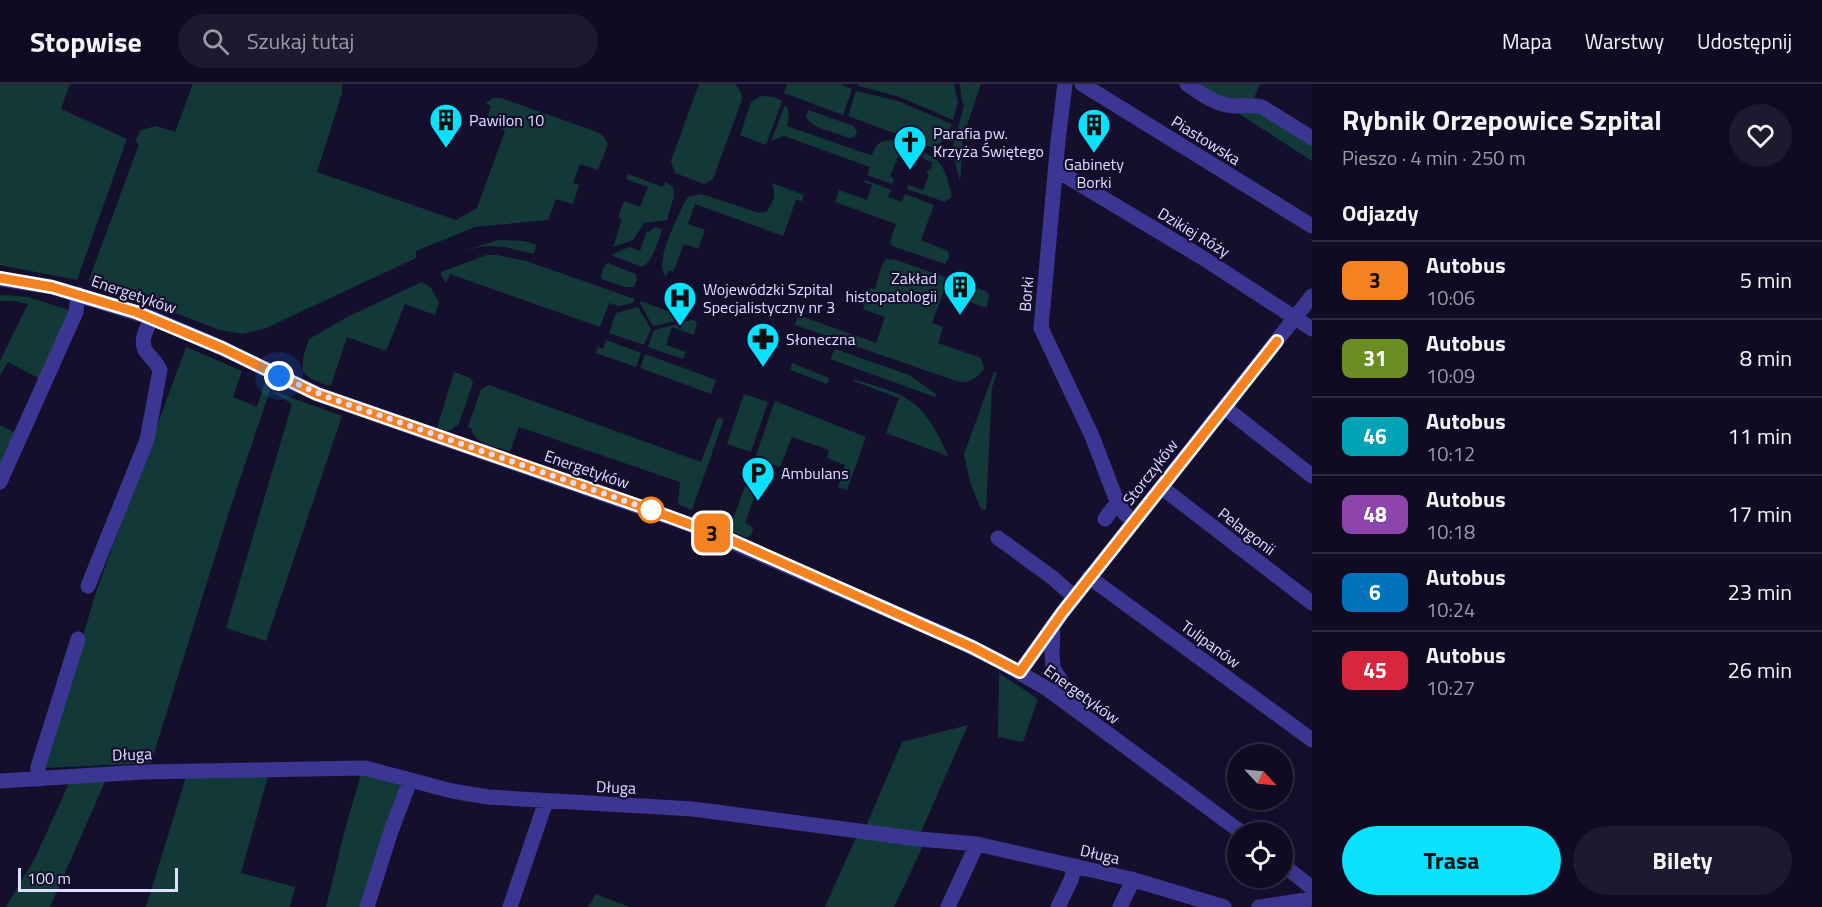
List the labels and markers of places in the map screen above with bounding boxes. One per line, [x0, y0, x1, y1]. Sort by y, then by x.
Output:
building icon: Pawilon 10 [428, 102, 464, 149]
building icon: Gabinety Borki [1076, 107, 1112, 154]
place label: Pawilon 10 [469, 108, 544, 132]
place label: Parafia pw. Krzyża Świętego [933, 121, 1044, 163]
church icon: Parafia pw. Krzyża Świętego [892, 124, 928, 171]
place label: Gabinety Borki [1064, 152, 1124, 194]
place label: Zakład histopatologii [846, 266, 937, 308]
building icon: Zakład histopatologii [942, 269, 978, 316]
place label: Wojewódzki Szpital Specjalistyczny nr 3 [703, 277, 835, 319]
hospital icon: Wojewódzki Szpital Specjalistyczny nr 3 [662, 280, 698, 327]
pharmacy icon: Słoneczna [745, 321, 781, 368]
place label: Słoneczna [786, 327, 856, 351]
parking icon: Ambulans [740, 455, 776, 502]
place label: Ambulans [781, 461, 849, 485]
unlabelled marker [638, 497, 664, 523]

